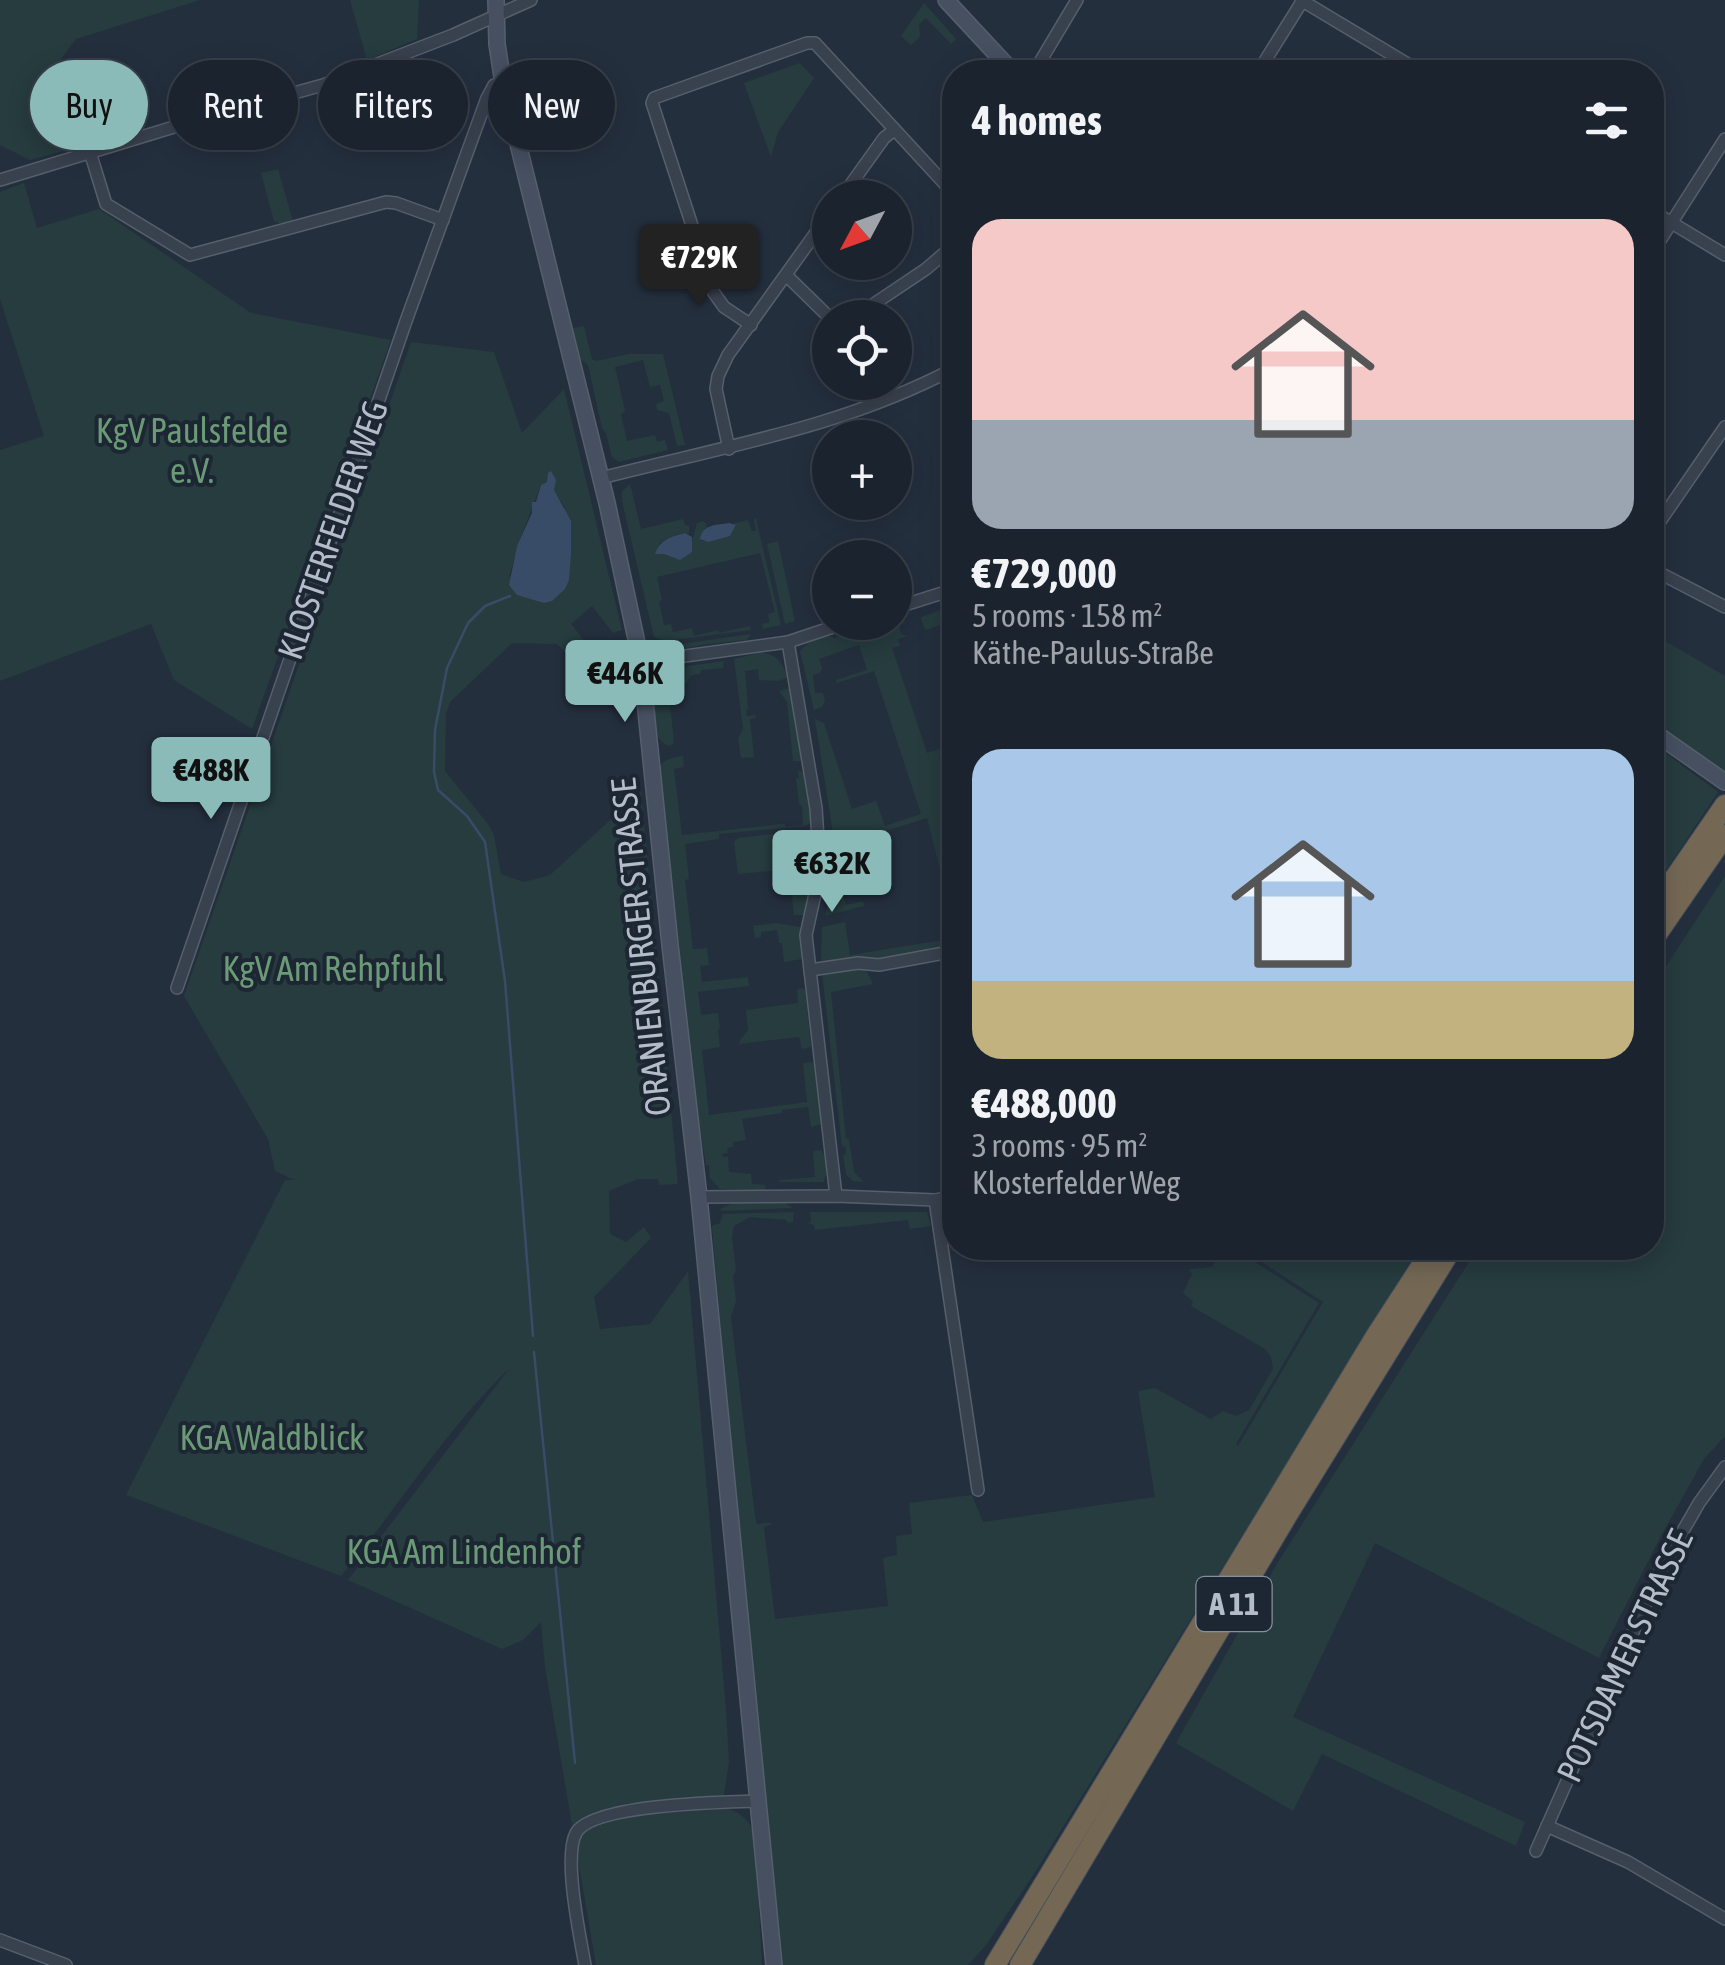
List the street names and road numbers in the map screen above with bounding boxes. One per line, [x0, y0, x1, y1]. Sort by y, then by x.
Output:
street label: KLOSTERFELDER WEG [269, 395, 395, 664]
street label: ORANIENBURGER STRASSE [602, 776, 678, 1118]
street label: POTSDAMER STRASSE [1548, 1523, 1700, 1788]
road number: A 11 [1196, 1577, 1272, 1631]

